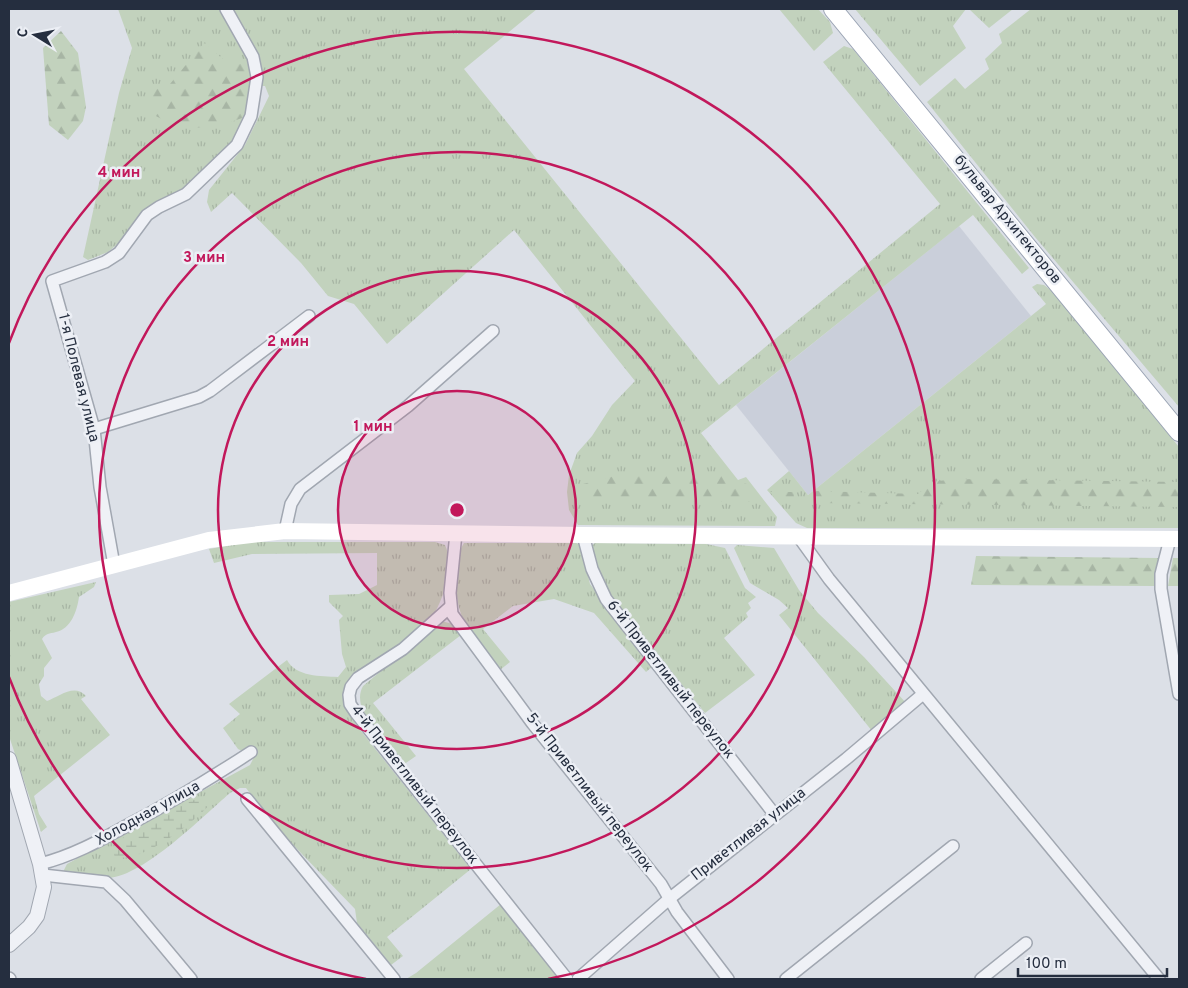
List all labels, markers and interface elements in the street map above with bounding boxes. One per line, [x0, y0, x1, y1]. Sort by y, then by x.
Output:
north arrow [10, 10, 60, 60]
text: С [15, 27, 33, 39]
street label: бульвар Архитекторов [949, 152, 1065, 288]
text: 4 мин [98, 164, 140, 183]
text: 3 мин [183, 249, 225, 268]
street label: 1-я Полевая улица [53, 312, 103, 444]
text: 2 мин [267, 333, 309, 352]
text: 1 мин [354, 418, 392, 437]
centre of rings [448, 501, 466, 519]
street label: 6-й Приветливый переулок [602, 597, 738, 763]
street label: 4-й Приветливый переулок [346, 702, 482, 868]
street label: 5-й Приветливый переулок [521, 710, 657, 876]
street label: Холодная улица [92, 777, 204, 851]
street label: Приветливая улица [688, 784, 810, 886]
scale bar [1018, 946, 1167, 978]
text: 100 m [1026, 955, 1067, 974]

